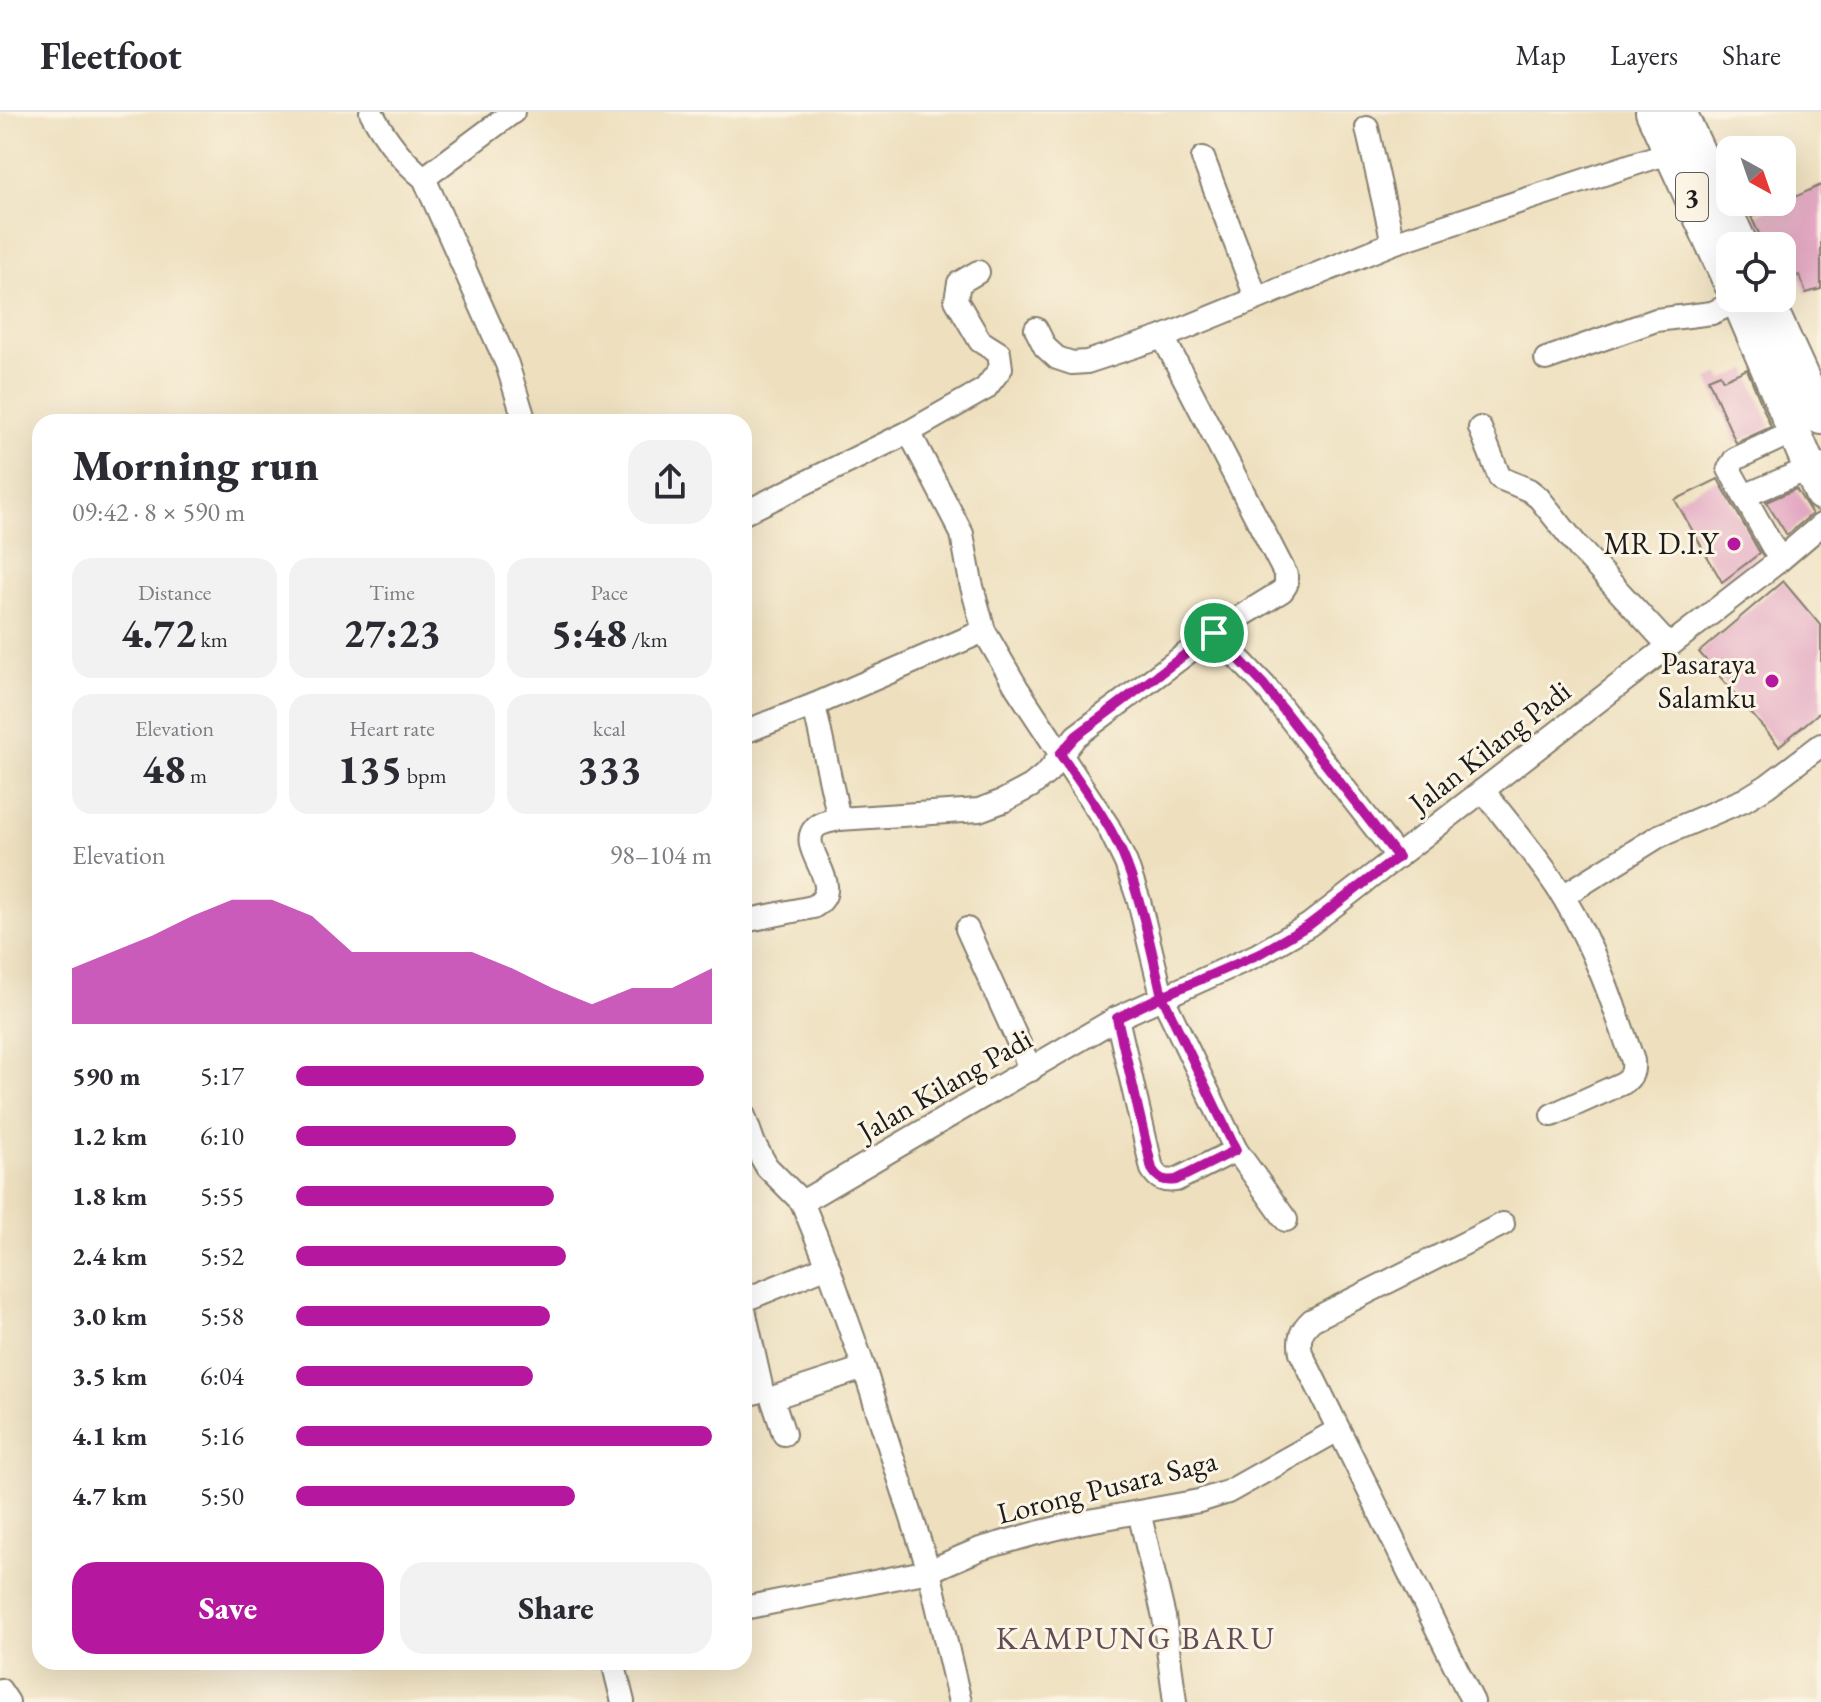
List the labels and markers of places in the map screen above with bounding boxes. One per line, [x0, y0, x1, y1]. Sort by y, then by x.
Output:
place label: MR D.I.Y [1604, 524, 1720, 563]
marker: MR D.I.Y [1725, 535, 1743, 553]
pin [1180, 599, 1248, 667]
place label: Pasaraya Salamku [1658, 644, 1756, 717]
marker: Pasaraya Salamku [1763, 672, 1781, 690]

